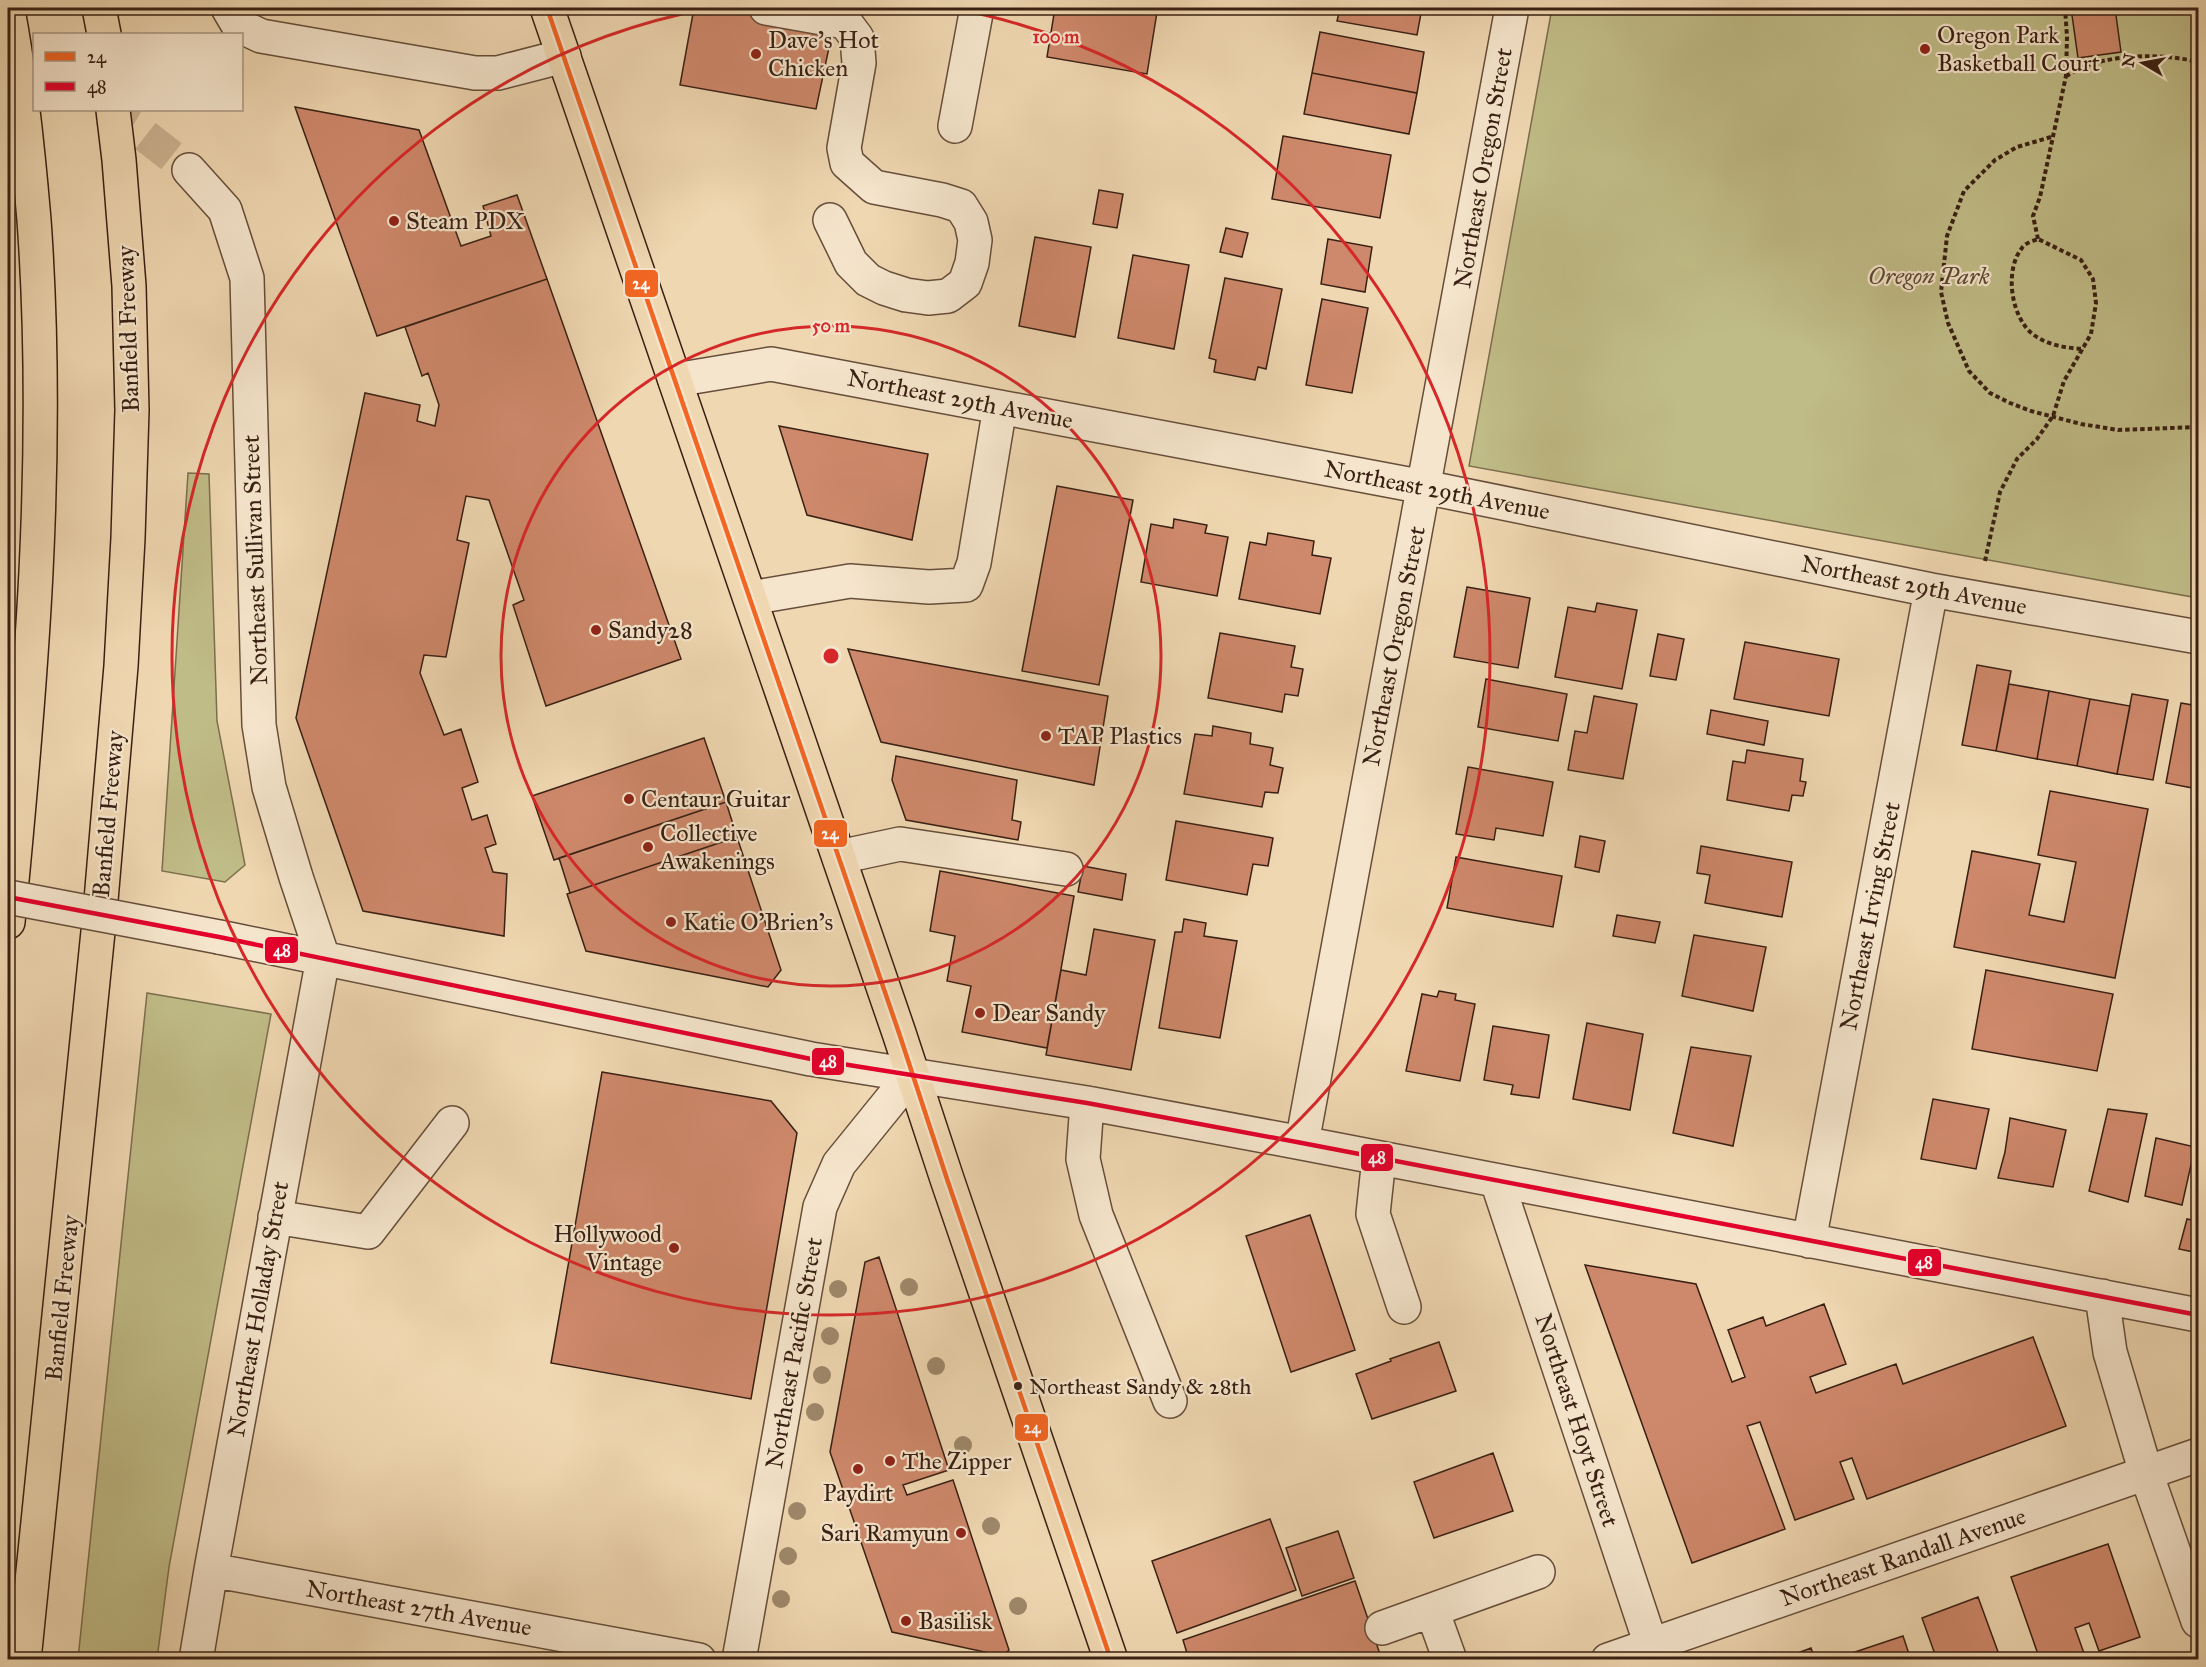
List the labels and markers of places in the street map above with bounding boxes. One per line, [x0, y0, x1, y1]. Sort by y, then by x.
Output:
place label: Oregon Park Basketball Court [1937, 20, 2100, 78]
place label: Dave's Hot Chicken [768, 25, 880, 83]
marker: Oregon Park Basketball Court [1918, 42, 1932, 56]
marker: Dave's Hot Chicken [749, 47, 763, 61]
place label: Steam PDX [406, 206, 525, 236]
marker: Steam PDX [387, 214, 401, 228]
place label: Sandy28 [608, 615, 693, 645]
marker: Sandy28 [589, 623, 603, 637]
centre of rings [821, 646, 841, 666]
place label: TAP Plastics [1058, 721, 1182, 751]
marker: TAP Plastics [1039, 729, 1053, 743]
place label: Centaur Guitar [641, 784, 790, 814]
marker: Centaur Guitar [622, 792, 636, 806]
place label: Collective Awakenings [659, 818, 775, 876]
marker: Collective Awakenings [641, 840, 655, 854]
place label: Katie O'Brien's [683, 907, 833, 937]
marker: Katie O'Brien's [664, 915, 678, 929]
place label: Dear Sandy [992, 998, 1106, 1028]
marker: Dear Sandy [973, 1006, 987, 1020]
place label: Hollywood Vintage [553, 1219, 662, 1277]
marker: Hollywood Vintage [667, 1241, 681, 1255]
place label: Northeast Sandy & 28th [1029, 1373, 1251, 1400]
marker: Northeast Sandy & 28th [1012, 1380, 1024, 1392]
place label: The Zipper [902, 1446, 1011, 1476]
marker: The Zipper [883, 1454, 897, 1468]
marker: Paydirt [851, 1462, 865, 1476]
place label: Paydirt [823, 1478, 894, 1508]
place label: Sari Ramyun [821, 1518, 949, 1548]
marker: Sari Ramyun [954, 1526, 968, 1540]
place label: Basilisk [918, 1606, 993, 1636]
marker: Basilisk [899, 1614, 913, 1628]

